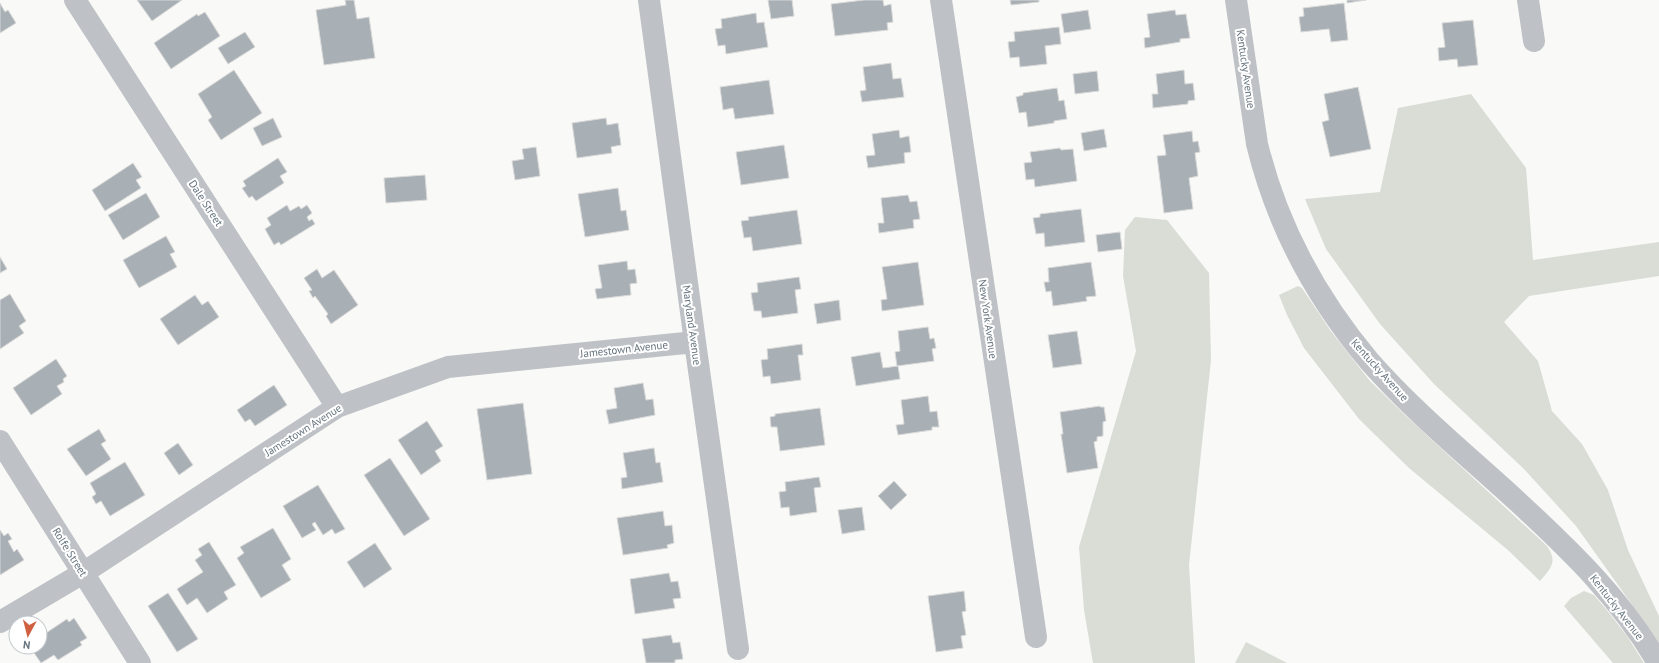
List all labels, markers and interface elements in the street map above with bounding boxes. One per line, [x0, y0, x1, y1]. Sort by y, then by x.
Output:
street label: Kentucky Avenue [1234, 29, 1259, 110]
street label: Dale Street [186, 177, 226, 229]
street label: New York Avenue [976, 278, 1001, 360]
street label: Maryland Avenue [679, 284, 705, 366]
street label: Kentucky Avenue [1348, 336, 1412, 404]
street label: Jamestown Avenue [578, 337, 669, 361]
street label: Jamestown Avenue [261, 400, 344, 460]
street label: Rolfe Street [49, 525, 91, 579]
street label: Kentucky Avenue [1587, 571, 1647, 643]
north arrow [8, 615, 48, 655]
text: N [22, 638, 31, 652]

